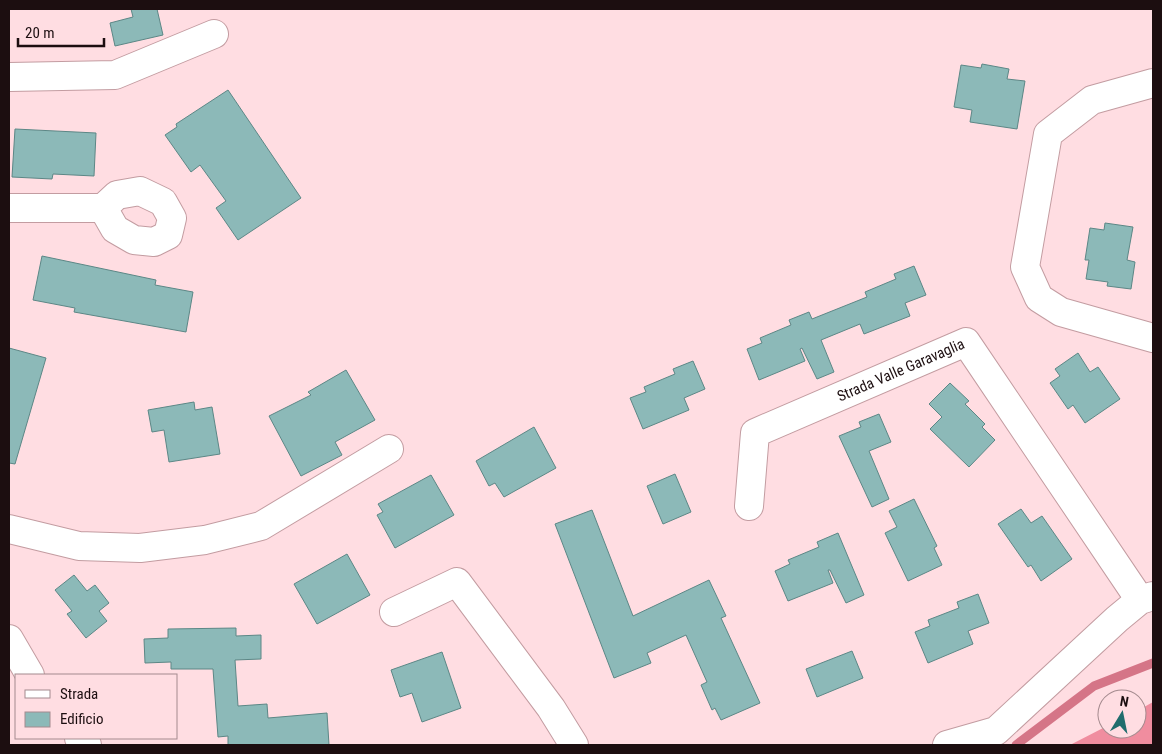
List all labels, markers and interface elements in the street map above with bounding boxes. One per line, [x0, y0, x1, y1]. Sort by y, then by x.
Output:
scale bar [18, 15, 104, 47]
text: 20 m [25, 24, 55, 42]
street label: Strada Valle Garavaglia [834, 335, 967, 405]
legend [15, 674, 178, 739]
text: Strada [60, 685, 98, 703]
north arrow [1097, 689, 1147, 739]
text: N [1119, 693, 1130, 710]
text: Edificio [60, 710, 103, 728]

